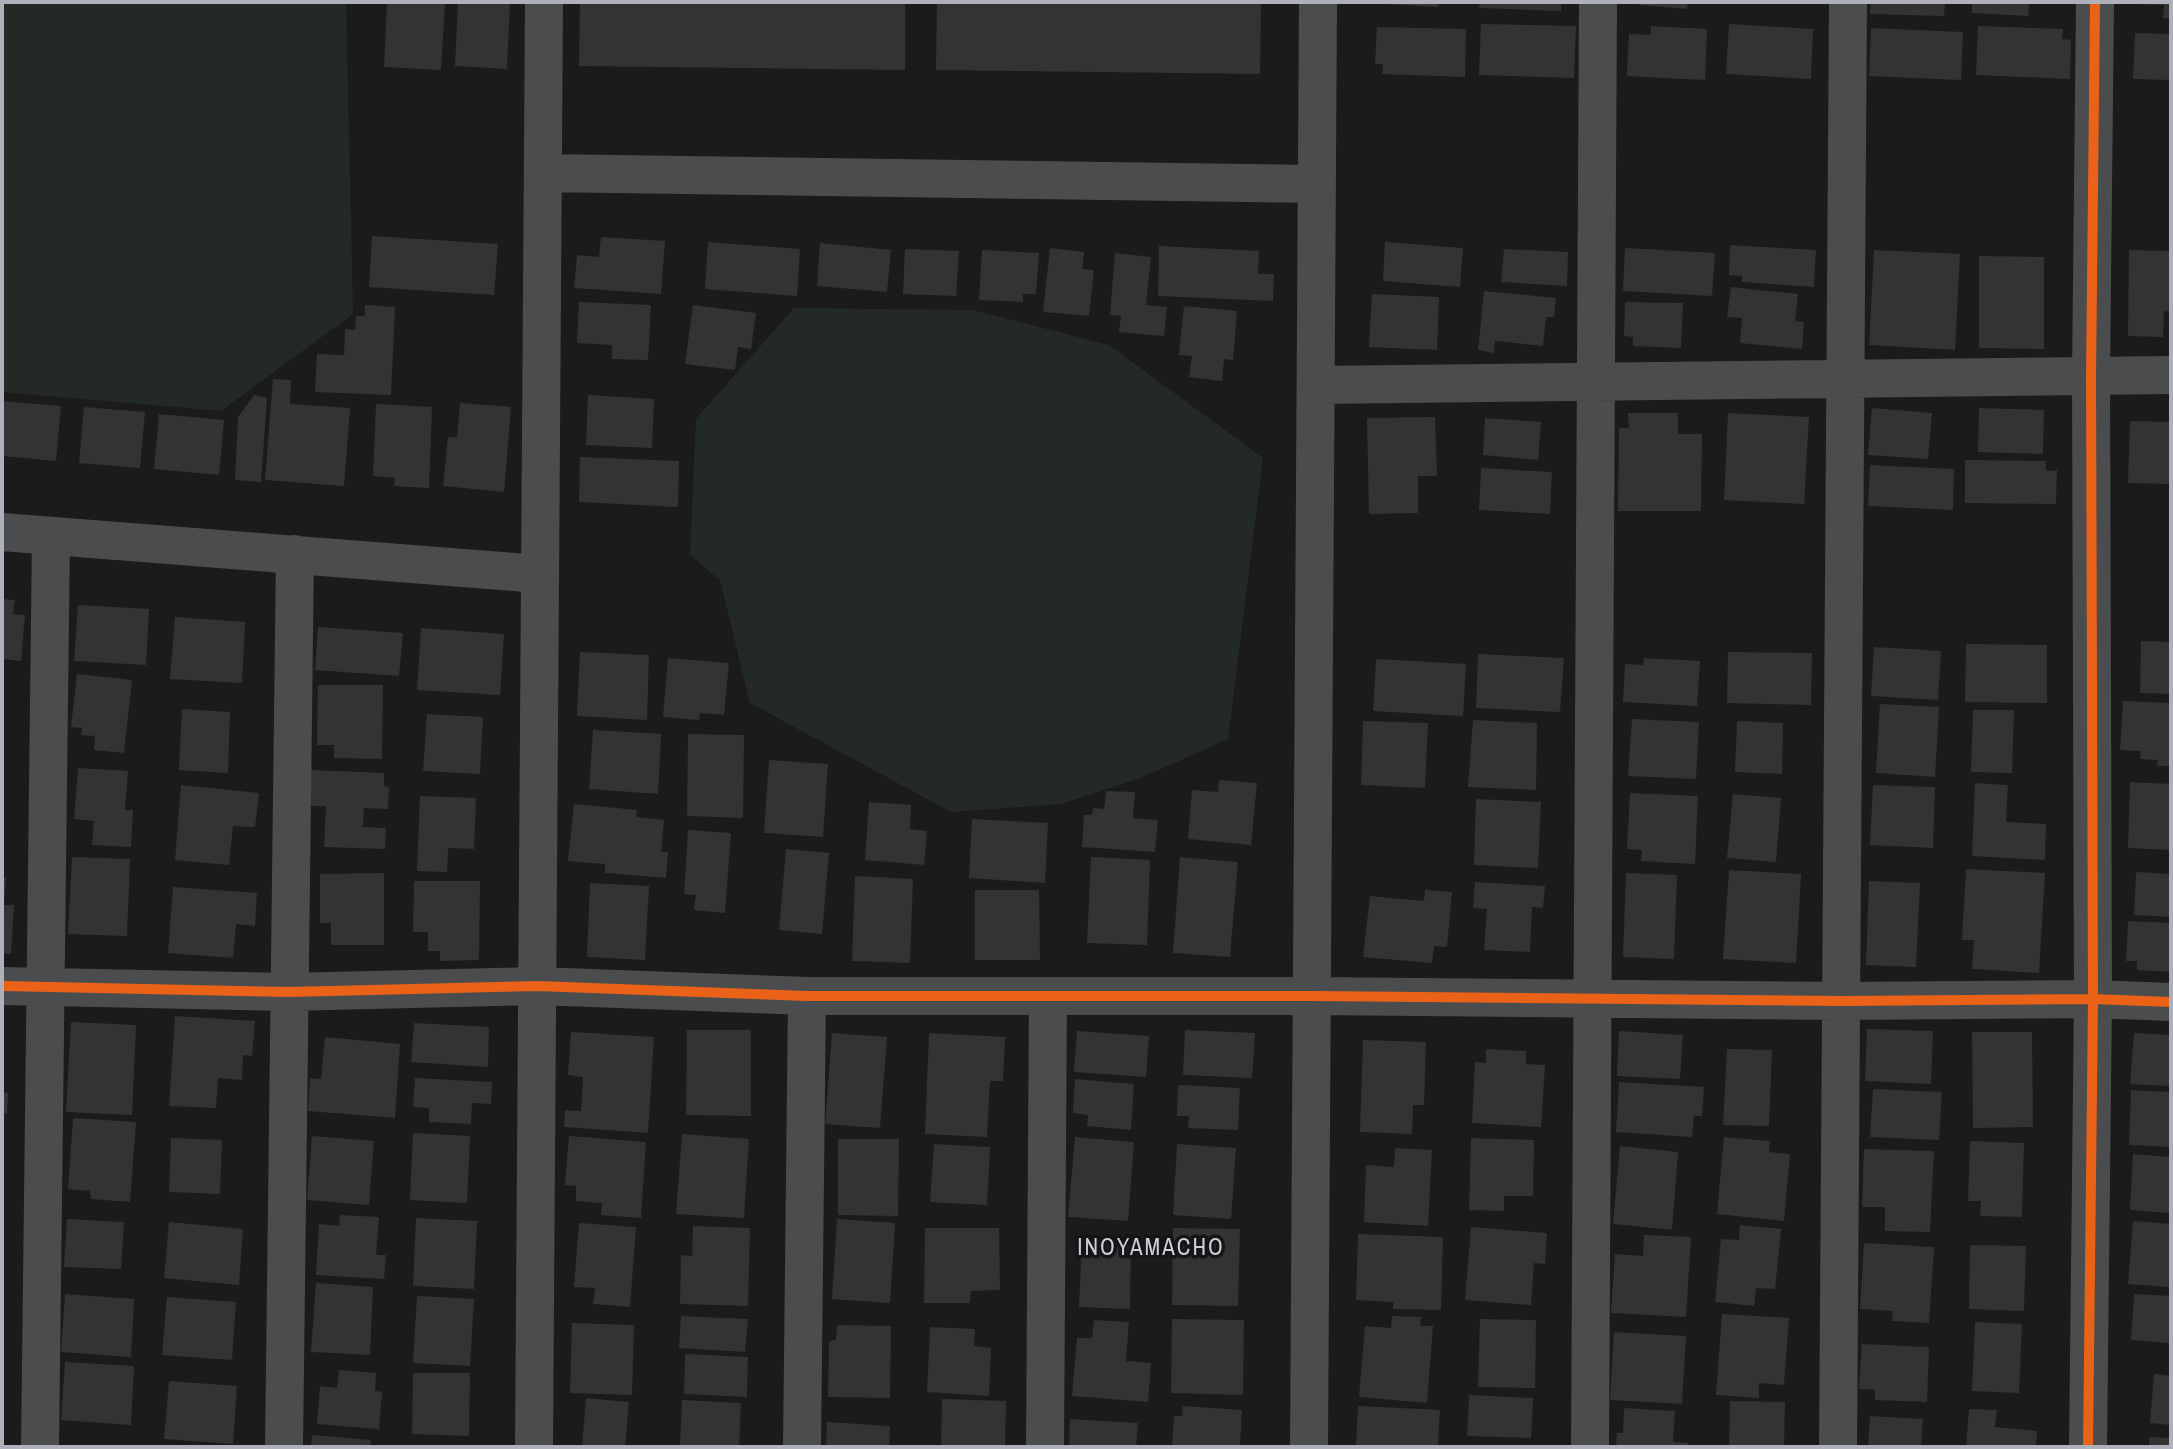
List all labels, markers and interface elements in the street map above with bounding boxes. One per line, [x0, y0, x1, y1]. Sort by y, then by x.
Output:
district label: INOYAMACHO [1078, 1235, 1224, 1263]

